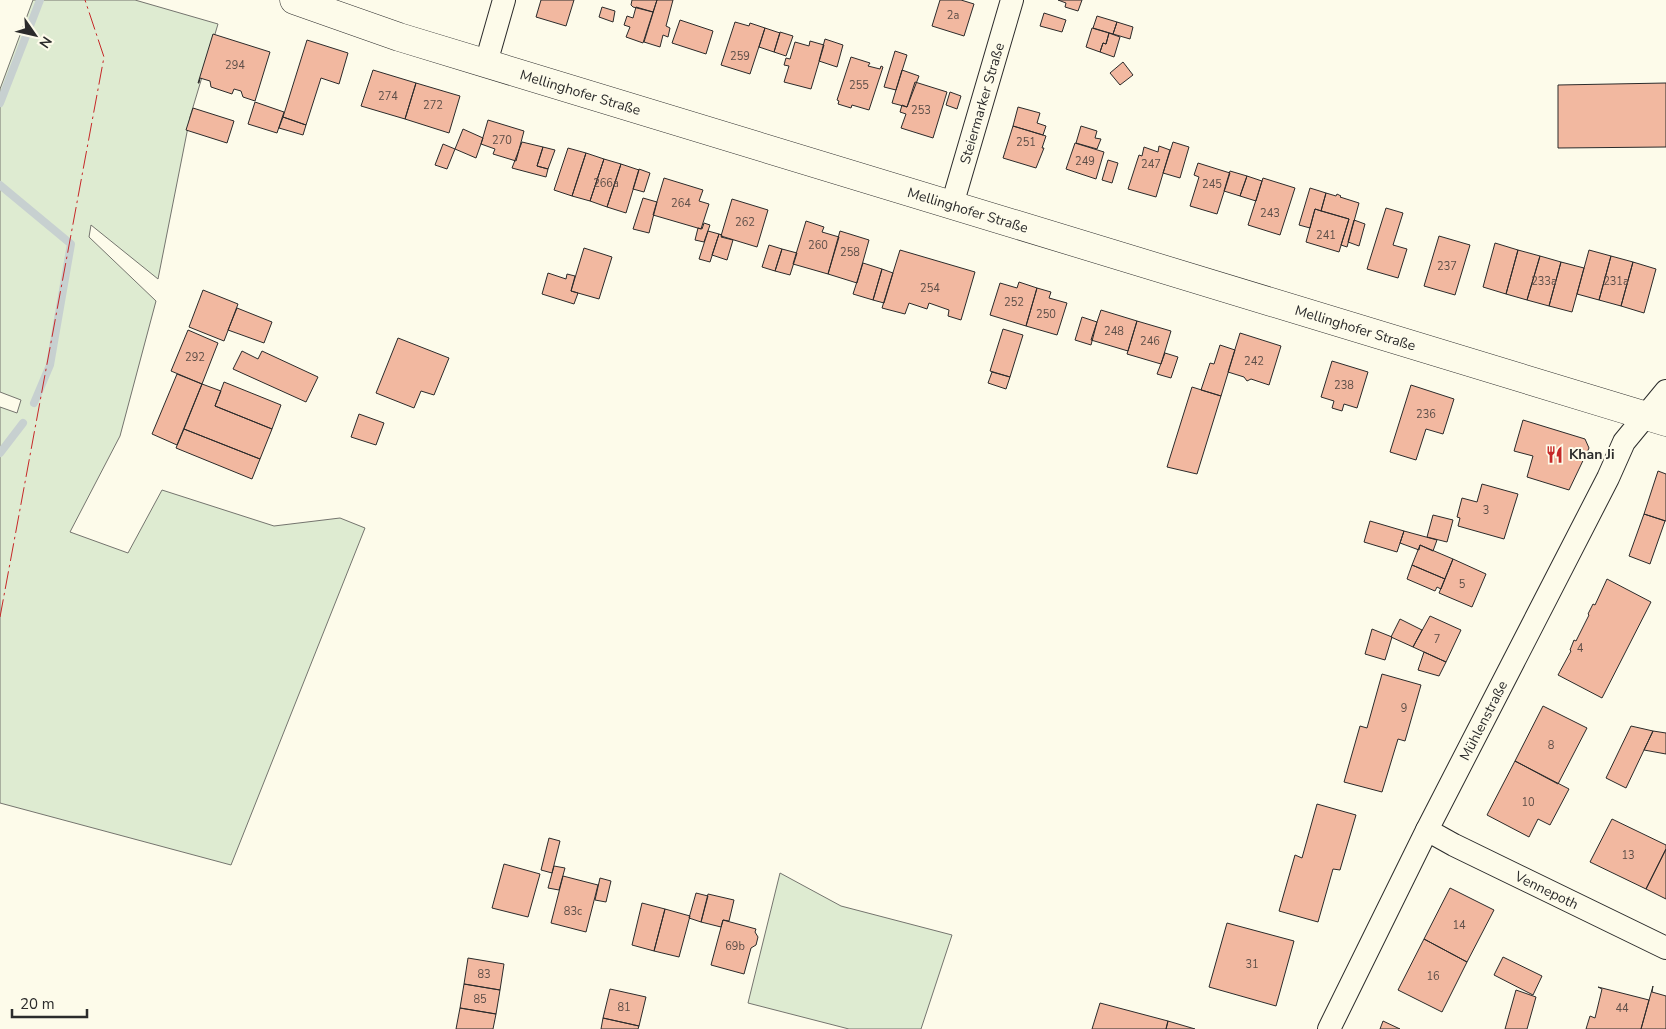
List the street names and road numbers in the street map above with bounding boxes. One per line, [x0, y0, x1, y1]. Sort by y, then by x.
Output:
street label: Steiermarker Straße [955, 40, 1009, 166]
street label: Mellinghofer Straße [518, 65, 643, 120]
street label: Mellinghofer Straße [905, 183, 1031, 238]
street label: Mellinghofer Straße [1293, 301, 1418, 355]
street label: Mühlenstraße [1455, 678, 1512, 764]
street label: Vennepoth [1511, 867, 1581, 914]

